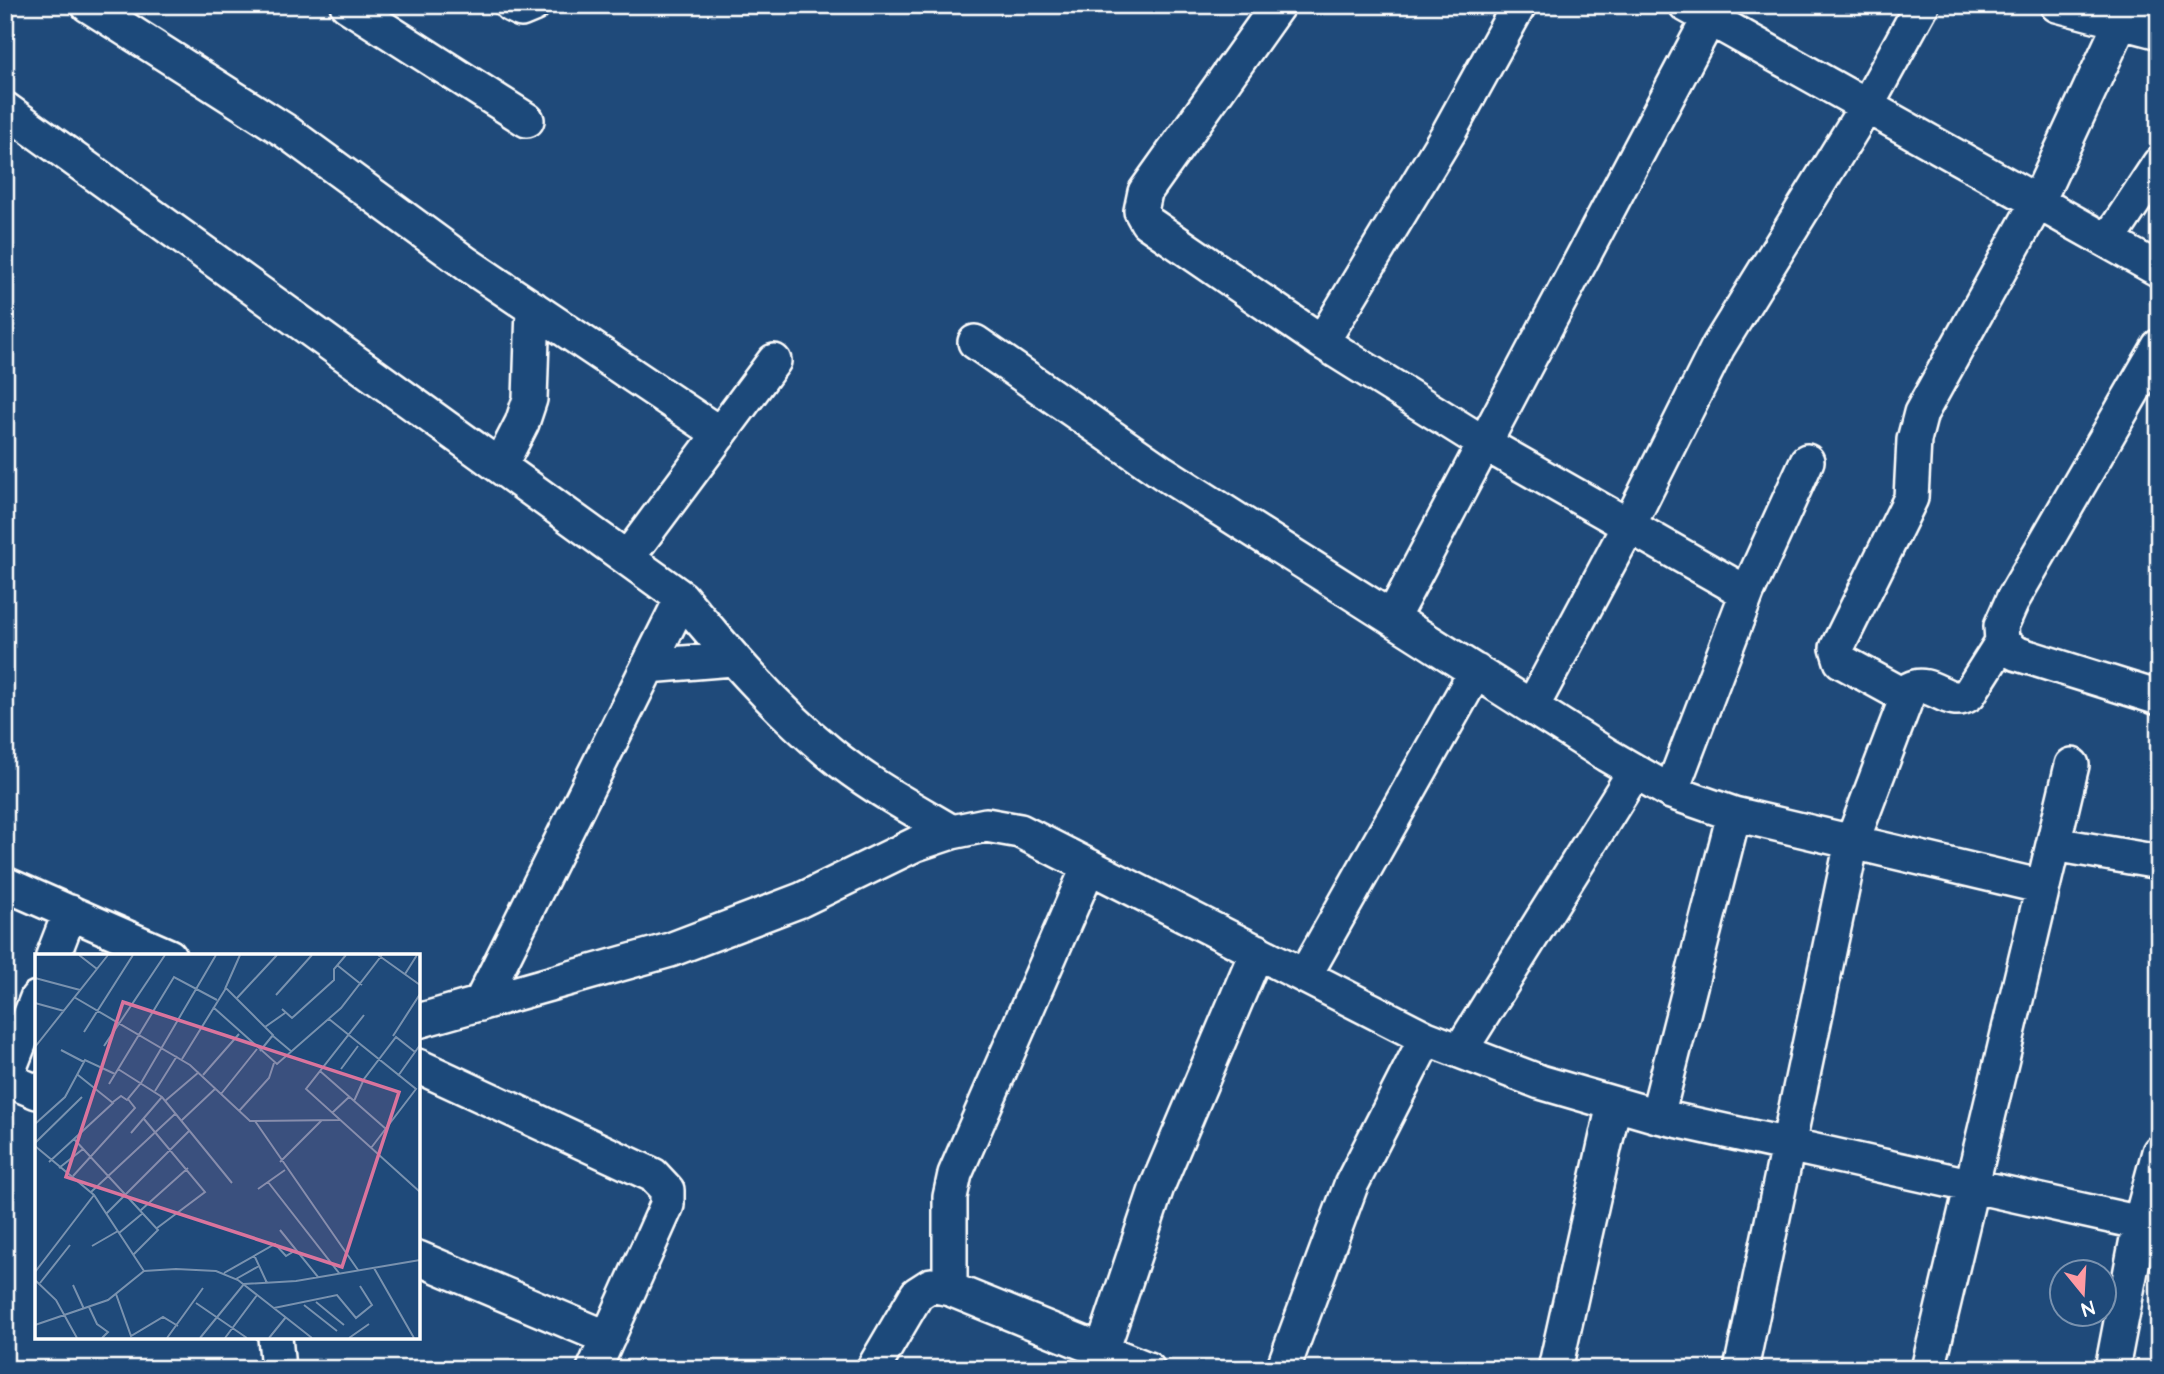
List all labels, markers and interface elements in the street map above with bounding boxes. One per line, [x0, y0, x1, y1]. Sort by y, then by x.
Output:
inset map [35, 954, 420, 1339]
north arrow [2048, 1258, 2118, 1328]
text: N [2078, 1293, 2098, 1322]

